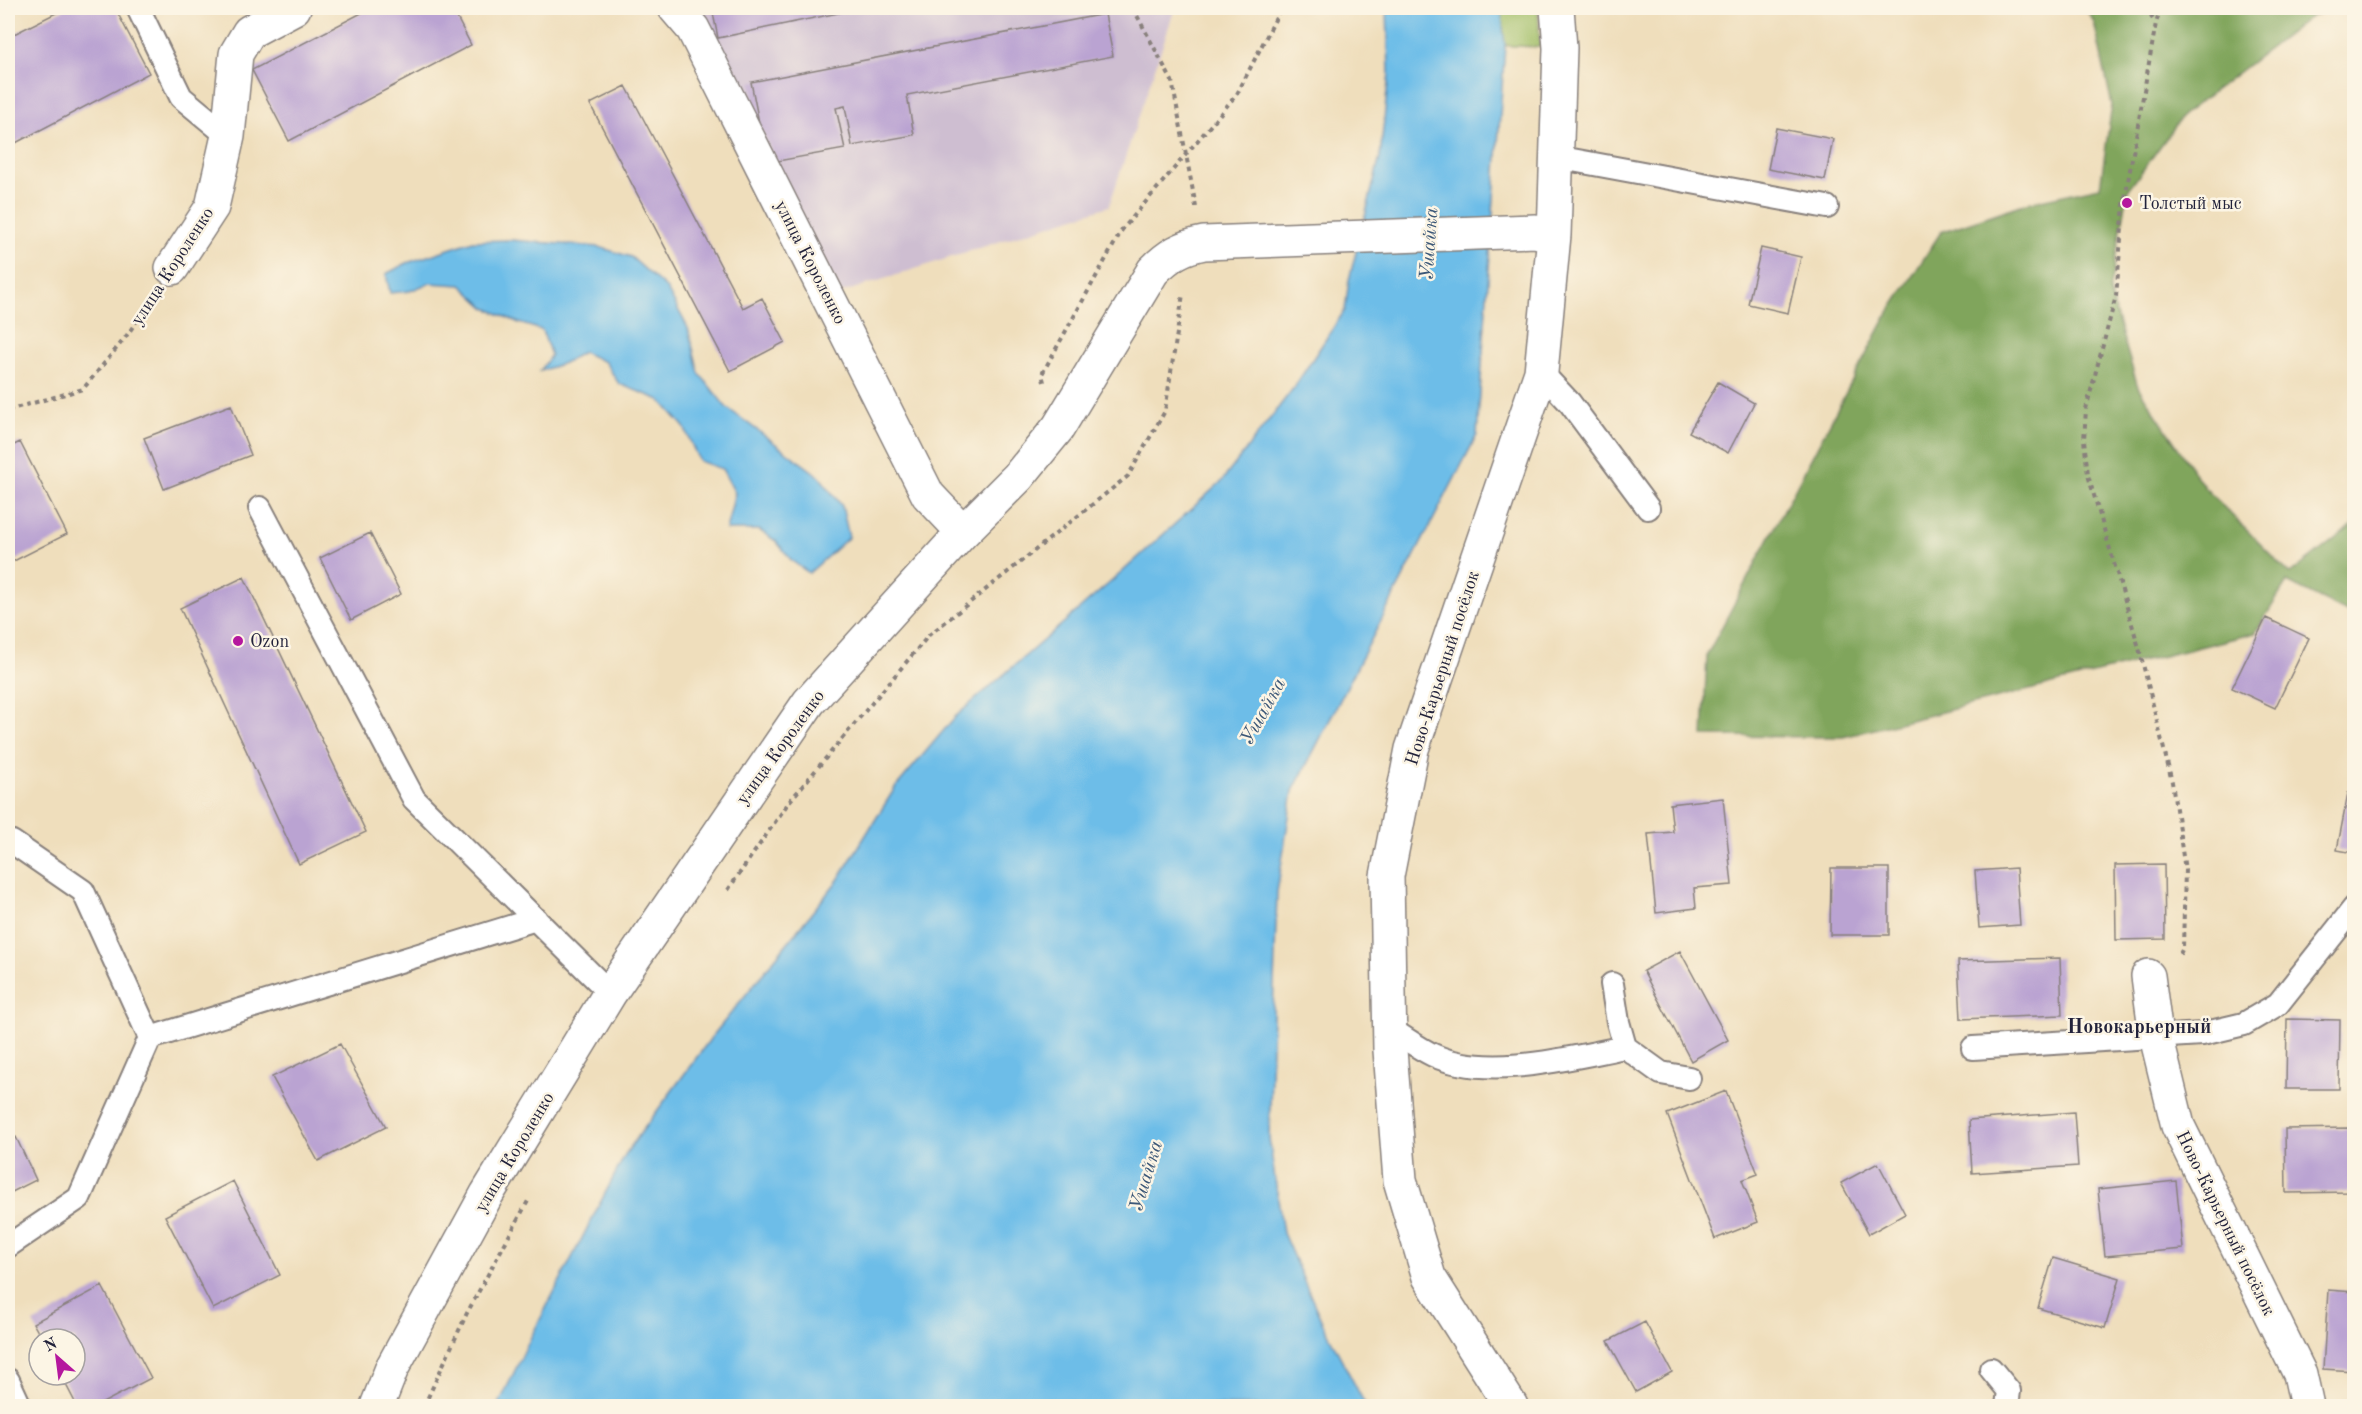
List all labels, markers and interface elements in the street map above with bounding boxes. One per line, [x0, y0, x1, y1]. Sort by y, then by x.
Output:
place label: Толстый мыс [2139, 195, 2242, 213]
marker: Толстый мыс [2120, 196, 2134, 210]
street label: улица Короленко [771, 198, 849, 327]
street label: улица Короленко [128, 204, 218, 329]
water label: Ушайка [1417, 206, 1443, 282]
street label: Ново-Карьерный посёлок [1403, 569, 1483, 768]
place label: Ozon [250, 633, 289, 651]
marker: Ozon [231, 634, 245, 648]
water label: Ушайка [1237, 675, 1291, 749]
street label: улица Короленко [733, 687, 828, 808]
district label: Новокарьерный [2067, 1018, 2211, 1038]
street label: улица Короленко [472, 1089, 558, 1216]
street label: Ново-Карьерный посёлок [2173, 1128, 2278, 1319]
water label: Ушайка [1127, 1138, 1167, 1215]
north arrow [27, 1327, 87, 1387]
text: N [42, 1335, 61, 1355]

